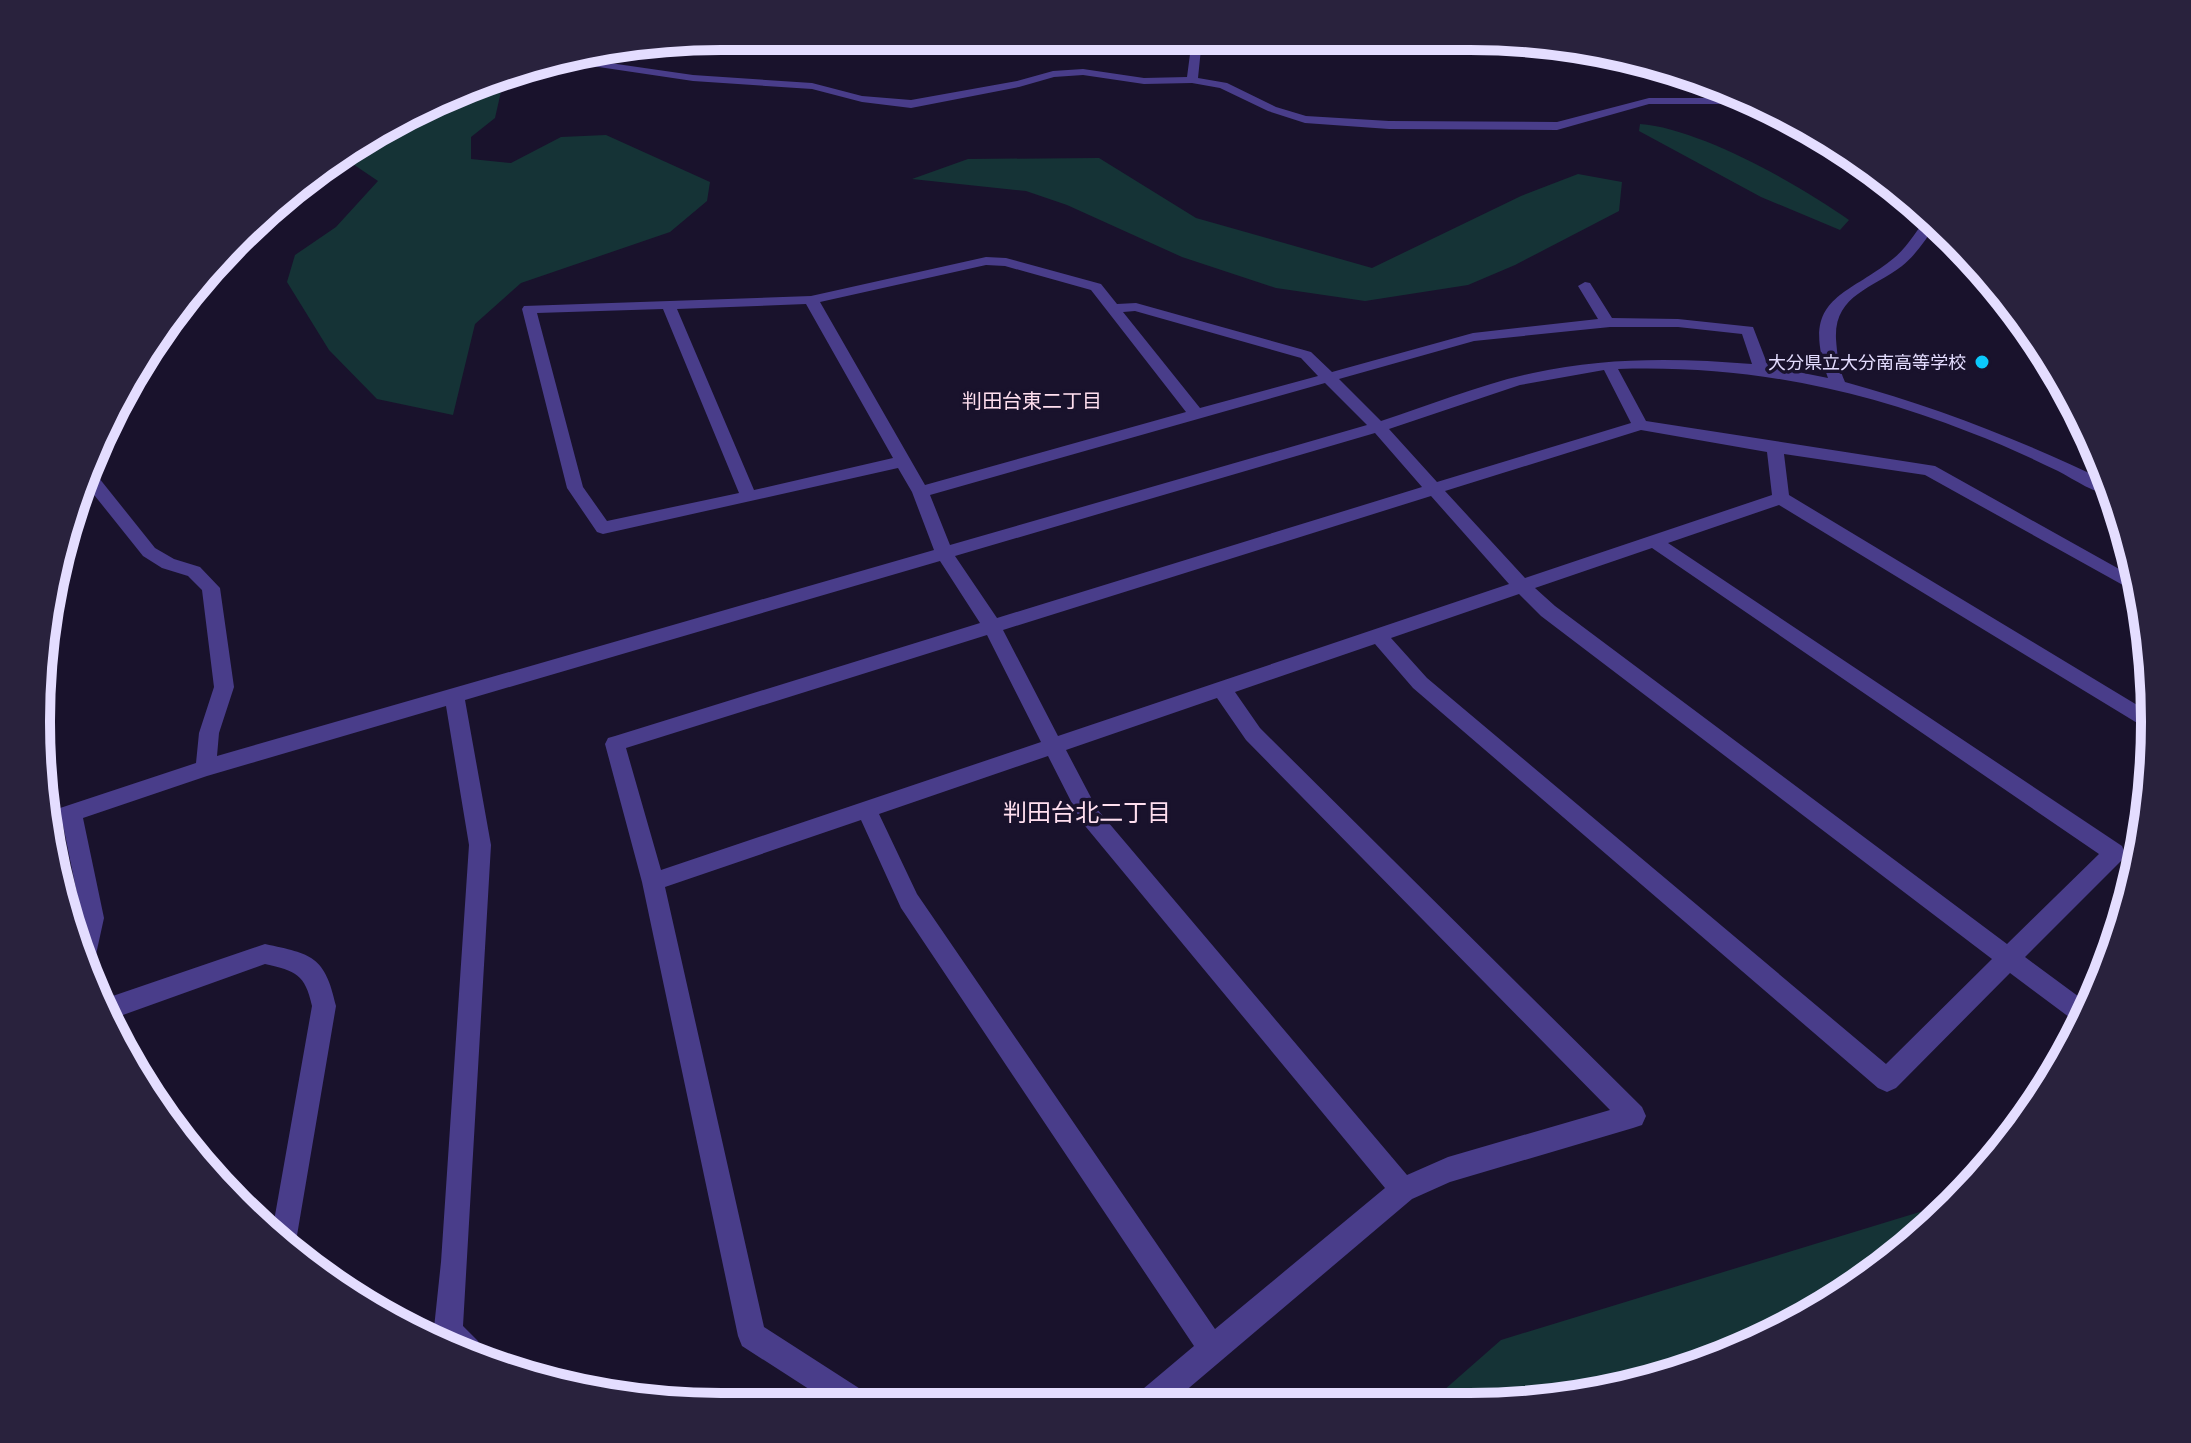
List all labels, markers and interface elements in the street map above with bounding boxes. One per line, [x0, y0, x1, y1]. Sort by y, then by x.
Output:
place label: 大分県立大分南高等学校 [1768, 351, 1966, 374]
marker: 大分県立大分南高等学校 [1973, 353, 1991, 371]
district label: 判田台東二丁目 [962, 388, 1102, 413]
district label: 判田台北二丁目 [1003, 797, 1171, 827]

